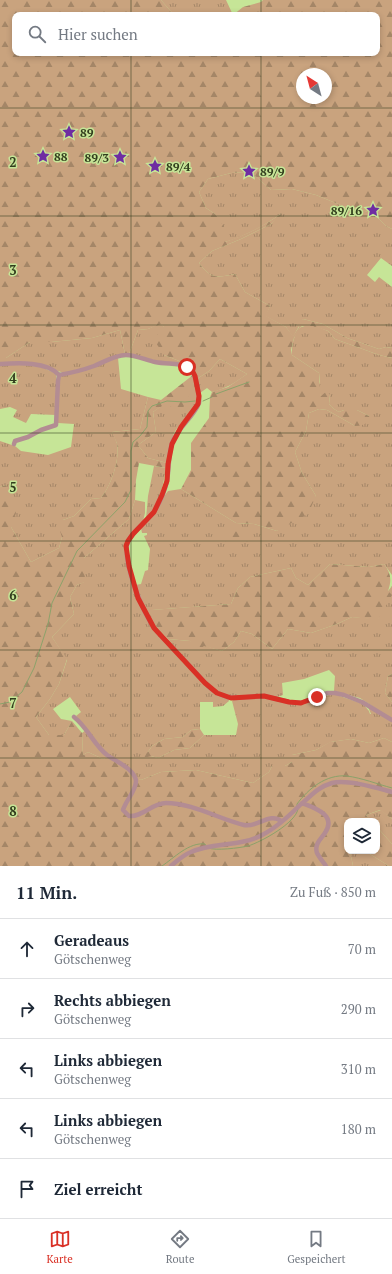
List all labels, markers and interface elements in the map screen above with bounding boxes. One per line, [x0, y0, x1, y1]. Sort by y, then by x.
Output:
search box [12, 12, 380, 56]
icon: search [26, 23, 48, 45]
text: Hier suchen [58, 24, 138, 44]
north arrow [296, 68, 332, 104]
place icon: 89 [61, 124, 77, 140]
place label: 89 [80, 125, 94, 140]
place icon: 88 [35, 148, 51, 164]
place label: 88 [54, 149, 68, 164]
place icon: 89/3 [112, 149, 128, 165]
place label: 89/3 [85, 150, 109, 165]
text: 2 [9, 153, 17, 171]
place icon: 89/4 [147, 158, 163, 174]
place label: 89/4 [166, 159, 191, 174]
place icon: 89/9 [241, 163, 257, 179]
place label: 89/9 [260, 164, 285, 179]
place icon: 89/16 [365, 202, 381, 218]
place label: 89/16 [331, 203, 362, 218]
text: 3 [9, 261, 17, 279]
route start [178, 358, 196, 376]
text: 4 [9, 369, 17, 387]
text: 5 [9, 478, 17, 496]
text: 6 [9, 586, 17, 604]
route end [308, 688, 326, 706]
text: 7 [9, 694, 17, 712]
text: 8 [9, 802, 17, 820]
map controls [344, 818, 380, 854]
button: layers [344, 818, 380, 854]
text: 11 Min. [16, 881, 77, 904]
text: Zu Fuß · 850 m [290, 883, 376, 901]
text: Geradeaus [54, 930, 129, 950]
icon: ahead [16, 938, 38, 960]
text: 70 m [348, 940, 376, 958]
text: Götschenweg [54, 950, 131, 968]
text: Rechts abbiegen [54, 990, 171, 1010]
icon: right [16, 998, 38, 1020]
text: 290 m [341, 1000, 376, 1018]
text: Götschenweg [54, 1010, 131, 1028]
text: Links abbiegen [54, 1050, 162, 1070]
icon: left [16, 1058, 38, 1080]
text: 310 m [341, 1060, 376, 1078]
text: Götschenweg [54, 1070, 131, 1088]
text: Links abbiegen [54, 1110, 162, 1130]
icon: left [16, 1118, 38, 1140]
text: 180 m [341, 1120, 376, 1138]
text: Götschenweg [54, 1130, 131, 1148]
icon: arrive [16, 1178, 38, 1200]
text: Ziel erreicht [54, 1179, 142, 1199]
tab: Karte [46, 1228, 73, 1266]
tab: Route [166, 1228, 194, 1266]
tab: Gespeichert [287, 1228, 346, 1266]

